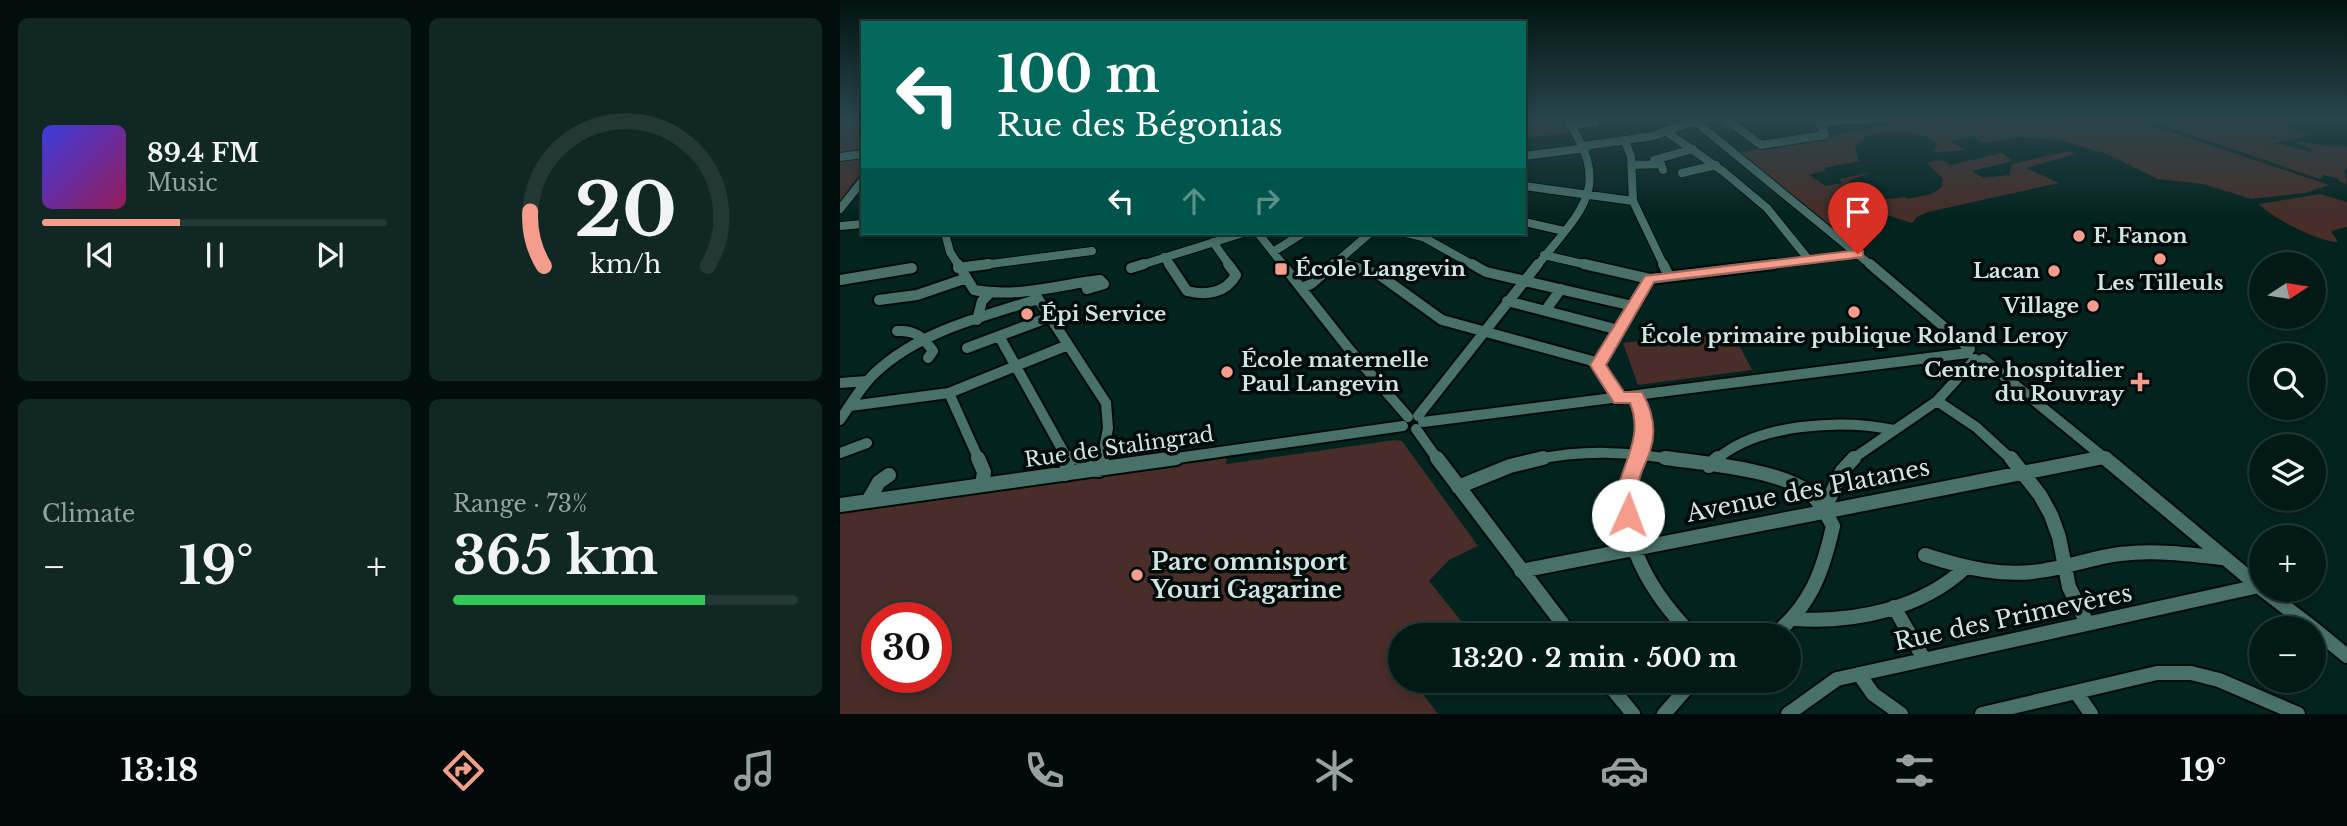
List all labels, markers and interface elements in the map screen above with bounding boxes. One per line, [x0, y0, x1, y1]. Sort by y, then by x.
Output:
text: 100 m [997, 44, 1160, 105]
icon: left [882, 49, 973, 140]
text: Rue des Bégonias [997, 105, 1283, 145]
text: 89.4 FM [147, 137, 259, 169]
text: 20 [574, 165, 677, 256]
text: Music [147, 169, 218, 197]
icon: left [1102, 182, 1140, 220]
icon: ahead [1175, 182, 1213, 220]
icon: right [1248, 182, 1286, 220]
pin [1828, 182, 1888, 254]
icon: arrive [1839, 193, 1877, 231]
place label: F. Fanon [2093, 223, 2188, 249]
marker: F. Fanon [2071, 228, 2087, 244]
icon: previous [81, 236, 119, 274]
icon: pause [196, 236, 234, 274]
icon: next [311, 236, 349, 274]
text: km/h [590, 249, 661, 280]
marker: Les Tilleuls [2152, 251, 2168, 267]
north arrow [2249, 252, 2326, 329]
map controls [2249, 252, 2326, 693]
place label: École Langevin [1295, 256, 1466, 282]
place label: Lacan [1973, 258, 2040, 284]
marker: École Langevin [1273, 261, 1289, 277]
marker: Lacan [2046, 263, 2062, 279]
place label: Les Tilleuls [2097, 270, 2224, 296]
place label: Village [2002, 293, 2079, 319]
marker: Village [2085, 298, 2101, 314]
place label: Épi Service [1041, 301, 1166, 327]
marker: École primaire publique Roland Leroy [1846, 304, 1862, 320]
marker: Épi Service [1019, 306, 1035, 322]
place label: École primaire publique Roland Leroy [1640, 323, 2068, 349]
button: search [2249, 343, 2326, 420]
place label: École maternelle Paul Langevin [1241, 347, 1429, 397]
place label: Centre hospitalier du Rouvray [1924, 357, 2125, 407]
marker: École maternelle Paul Langevin [1219, 364, 1235, 380]
marker: Centre hospitalier du Rouvray [2130, 372, 2150, 392]
street label: Rue de Stalingrad [1023, 421, 1215, 473]
button: layers [2249, 434, 2326, 511]
street label: Avenue des Platanes [1683, 452, 1932, 528]
position arrow [1591, 478, 1665, 552]
text: Range · 73% [453, 490, 587, 518]
text: Climate [42, 500, 135, 528]
text: 365 km [453, 524, 658, 588]
button: + [2249, 525, 2326, 602]
text: 19° [179, 534, 254, 598]
text: − [42, 543, 66, 590]
text: + [366, 543, 387, 590]
place label: Parc omnisport Youri Gagarine [1150, 547, 1348, 604]
marker: Parc omnisport Youri Gagarine [1129, 567, 1145, 583]
street label: Rue des Primevères [1891, 578, 2135, 656]
speed limit sign: 30 [861, 602, 952, 693]
button: − [2249, 616, 2326, 693]
text: 13:20 · 2 min · 500 m [1452, 642, 1737, 674]
icon: directions [439, 746, 488, 795]
icon: music [730, 746, 779, 795]
icon: phone [1020, 746, 1069, 795]
icon: climate [1310, 746, 1359, 795]
icon: car [1600, 746, 1649, 795]
icon: filters [1890, 746, 1939, 795]
text: 13:18 [121, 750, 198, 790]
text: 19° [2180, 750, 2226, 790]

